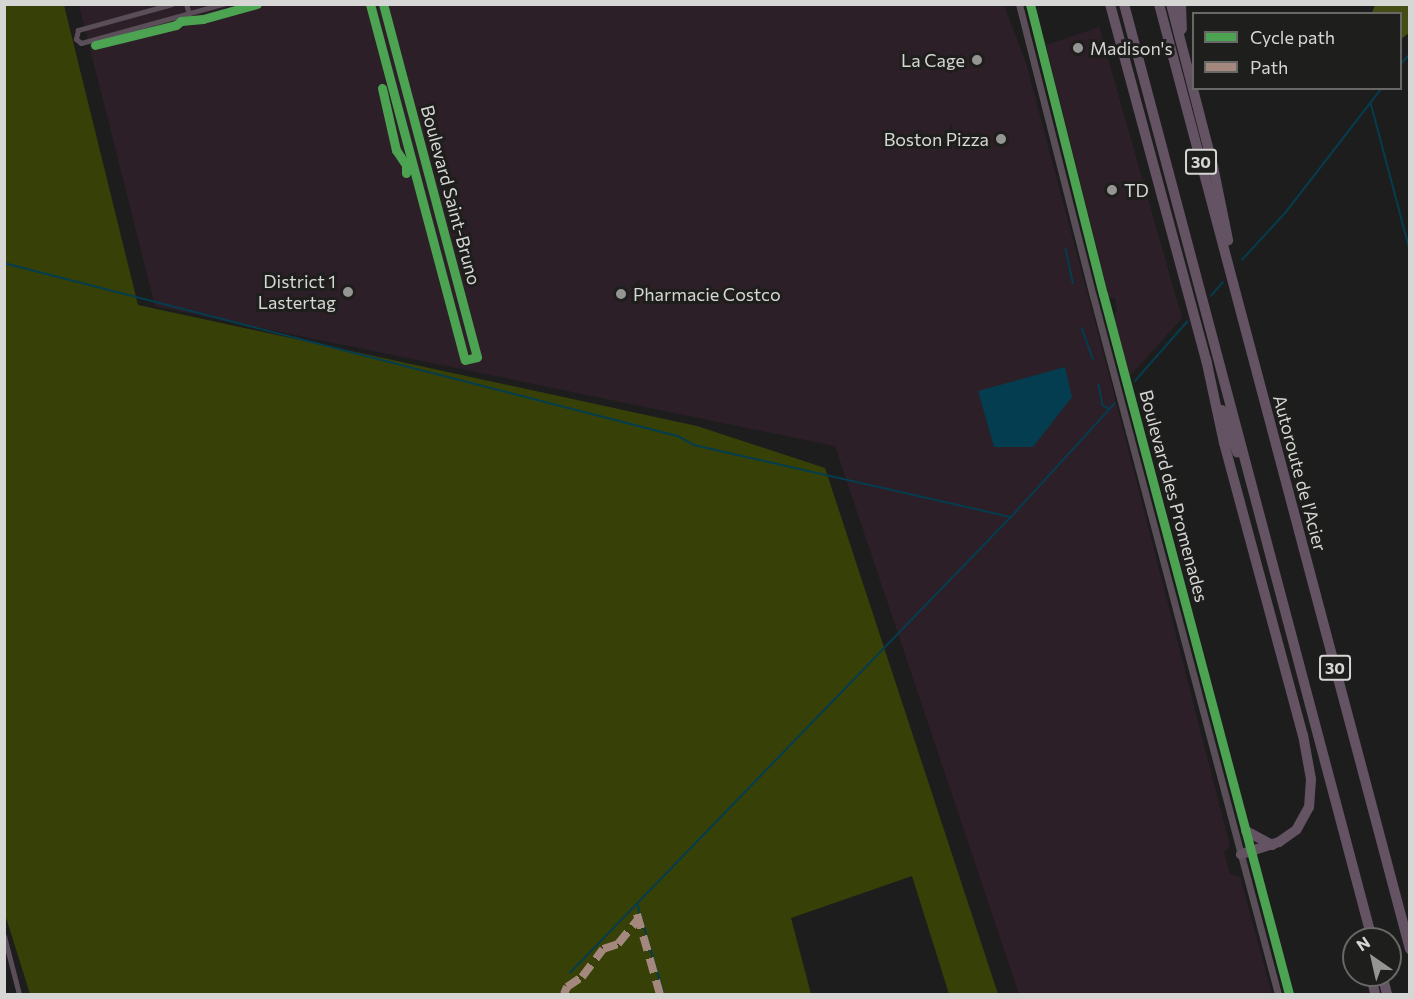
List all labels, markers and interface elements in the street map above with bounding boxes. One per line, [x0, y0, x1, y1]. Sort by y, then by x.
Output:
legend [1192, 12, 1402, 90]
text: Cycle path [1250, 26, 1335, 48]
place label: Madison's [1090, 37, 1173, 59]
marker: Madison's [1071, 41, 1085, 55]
place label: La Cage [901, 49, 965, 71]
marker: La Cage [970, 53, 984, 67]
text: Path [1250, 56, 1288, 78]
street label: Boulevard Saint-Bruno [417, 103, 485, 287]
place label: Boston Pizza [884, 128, 989, 150]
marker: Boston Pizza [994, 132, 1008, 146]
road number: 30 [1184, 149, 1218, 175]
place label: TD [1124, 179, 1149, 201]
marker: TD [1105, 183, 1119, 197]
place label: District 1 Lastertag [258, 271, 336, 314]
place label: Pharmacie Costco [633, 283, 781, 305]
marker: District 1 Lastertag [341, 285, 355, 299]
marker: Pharmacie Costco [614, 287, 628, 301]
street label: Boulevard des Promenades [1135, 387, 1213, 605]
street label: Autoroute de l'Acier [1269, 392, 1331, 554]
road number: 30 [1318, 655, 1352, 681]
north arrow [1342, 927, 1402, 987]
text: N [1352, 932, 1373, 955]

